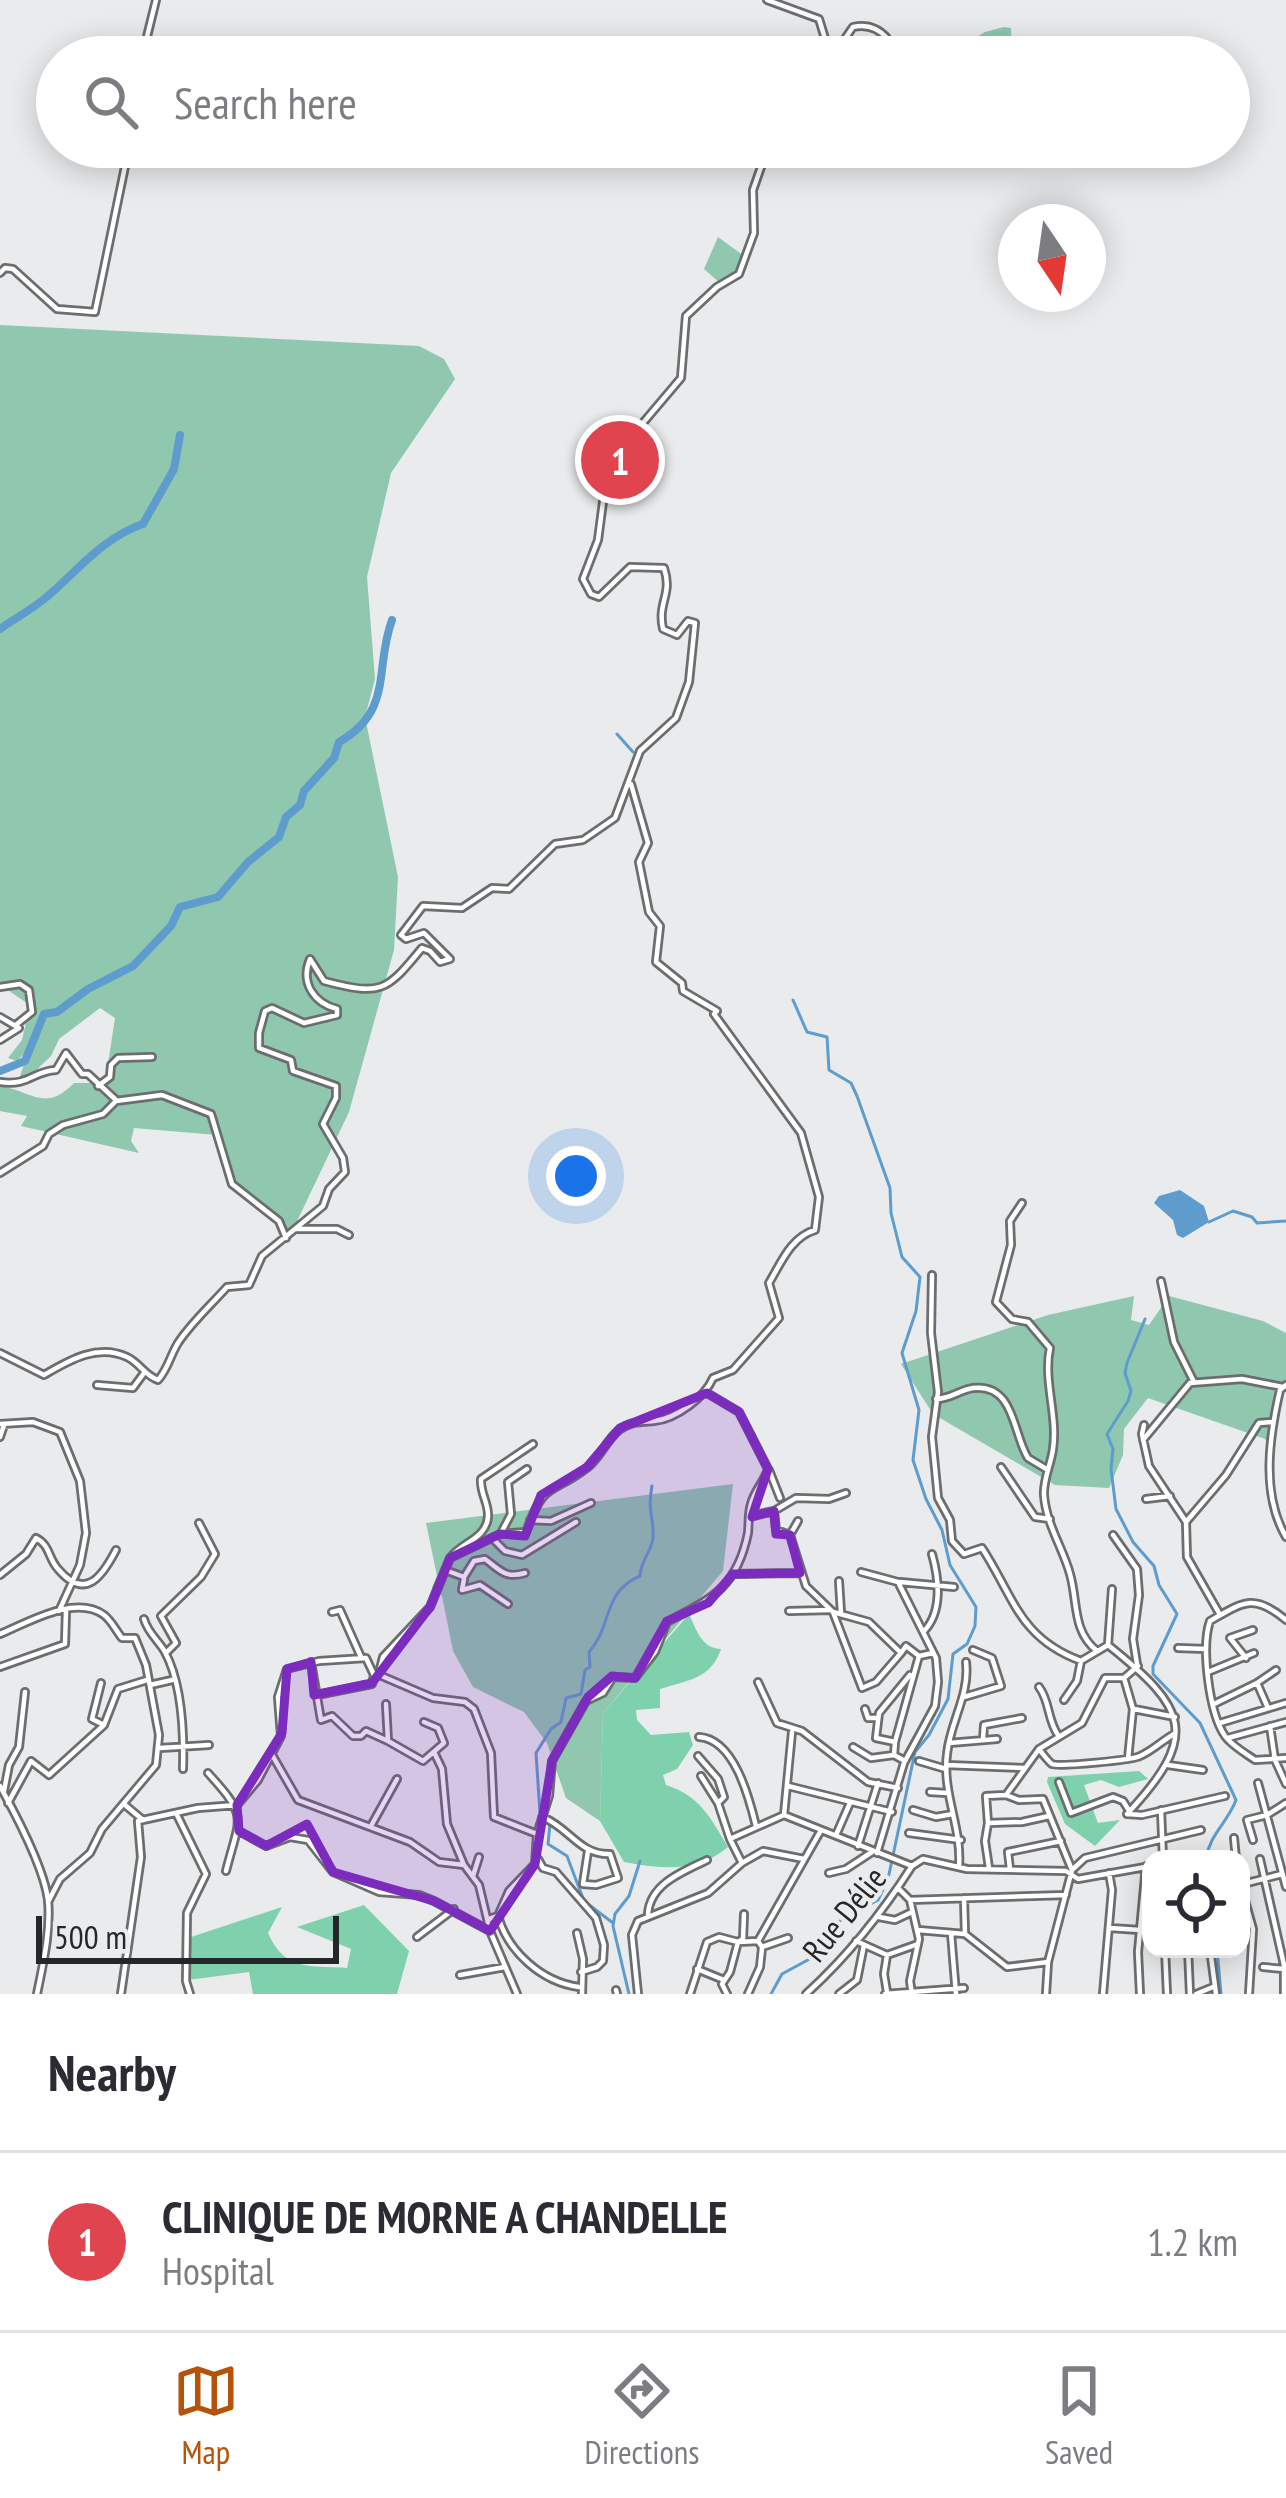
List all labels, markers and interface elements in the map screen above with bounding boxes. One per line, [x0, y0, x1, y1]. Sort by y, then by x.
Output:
search box [36, 36, 1250, 168]
icon: search [78, 69, 144, 135]
text: Search here [174, 73, 357, 131]
north arrow [998, 204, 1106, 312]
pin: 1 [581, 415, 659, 505]
your location [546, 1146, 606, 1206]
map controls [1142, 1850, 1250, 1958]
button: locate [1142, 1850, 1250, 1958]
street label: Rue Délie [792, 1857, 895, 1970]
scale bar [36, 1910, 339, 1963]
text: 500 m [54, 1915, 127, 1958]
text: Nearby [48, 2039, 176, 2105]
text: CLINIQUE DE MORNE A CHANDELLE [162, 2187, 727, 2245]
text: 1 [78, 2216, 96, 2267]
text: 1.2 km [1147, 2216, 1238, 2267]
text: Hospital [162, 2245, 274, 2296]
tab: Map [173, 2358, 239, 2473]
tab: Directions [585, 2358, 699, 2473]
tab: Saved [1045, 2358, 1113, 2473]

